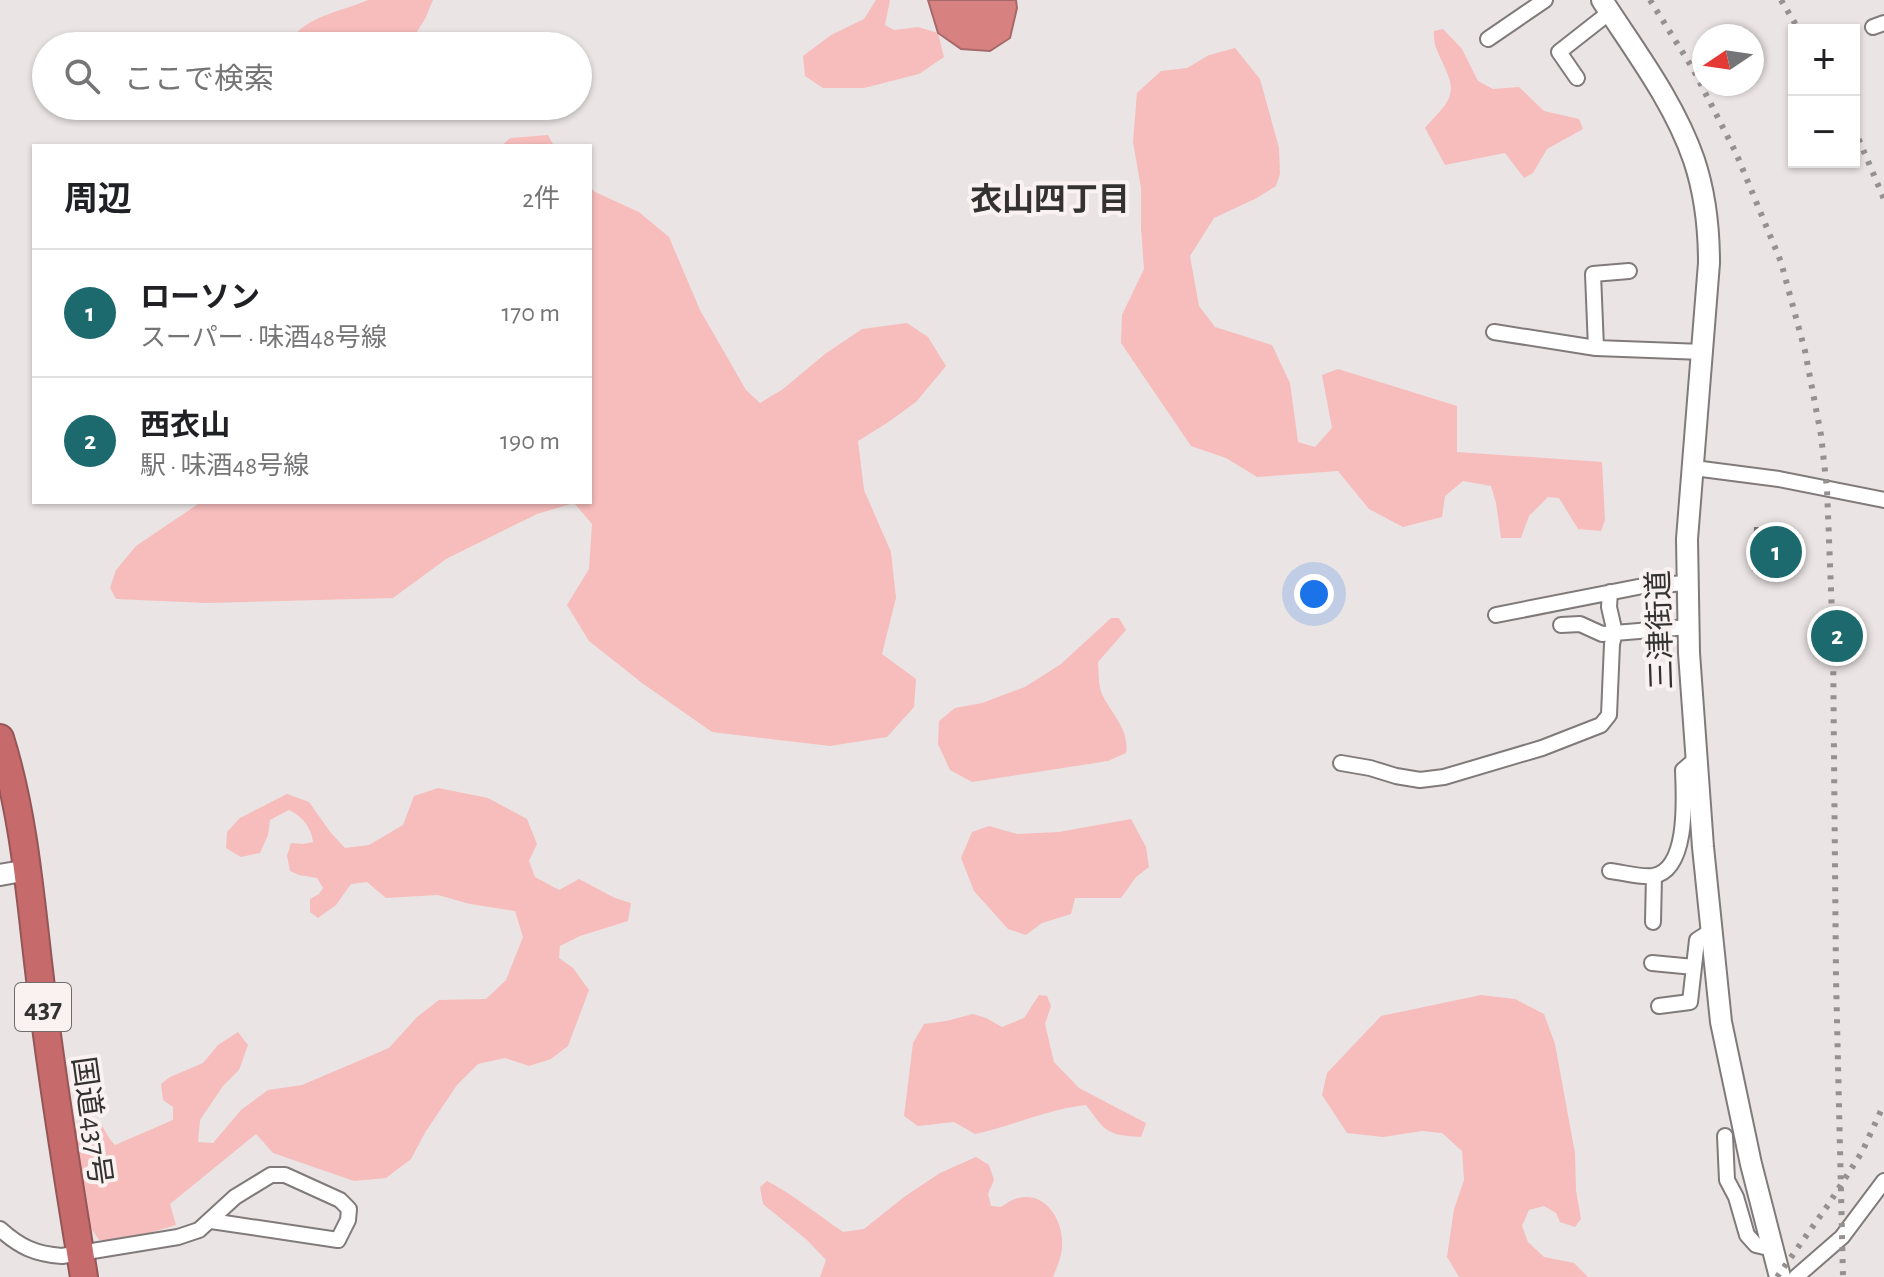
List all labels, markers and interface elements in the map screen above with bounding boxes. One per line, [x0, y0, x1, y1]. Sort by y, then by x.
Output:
north arrow [1692, 24, 1764, 96]
map controls [1788, 24, 1860, 168]
button: + [1788, 24, 1860, 96]
search box [32, 32, 592, 120]
icon: search [60, 54, 104, 98]
text: ここで検索 [124, 65, 274, 95]
button: − [1788, 96, 1860, 168]
district label: 衣山四丁目 [970, 182, 1130, 216]
text: 周辺 [64, 183, 132, 217]
text: 2件 [522, 186, 560, 212]
text: ローソン [140, 283, 260, 313]
text: 1 [85, 300, 95, 326]
text: 170 m [501, 300, 560, 326]
text: スーパー · 味酒48号線 [140, 325, 387, 351]
text: 西衣山 [140, 411, 230, 441]
text: 2 [84, 428, 96, 454]
text: 190 m [500, 428, 560, 454]
text: 駅 · 味酒48号線 [140, 453, 309, 479]
pin: 1 [1750, 522, 1802, 582]
street label: 三津街道 [1642, 569, 1678, 691]
your location [1294, 574, 1334, 614]
pin: 2 [1811, 606, 1863, 666]
road number: 437 [15, 983, 71, 1031]
street label: 国道437号 [67, 1055, 116, 1187]

